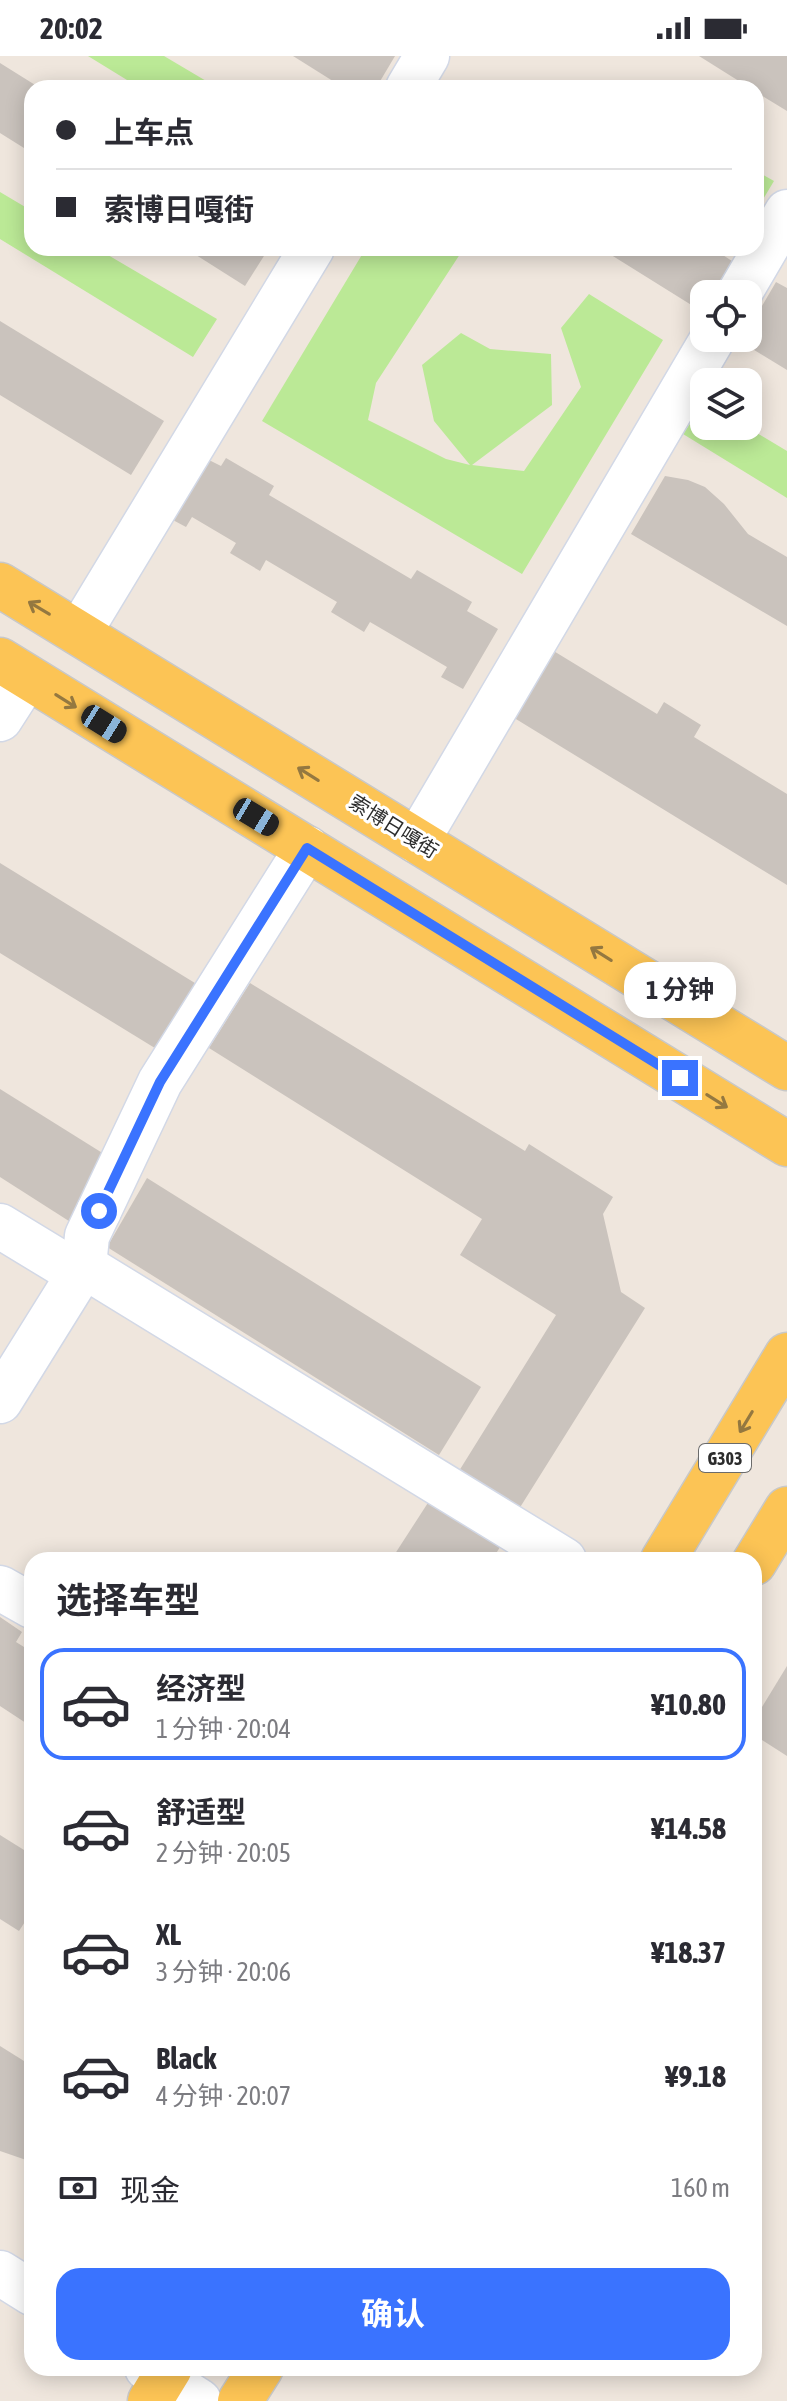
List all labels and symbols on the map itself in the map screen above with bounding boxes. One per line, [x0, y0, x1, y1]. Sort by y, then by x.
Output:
one-way arrow [28, 600, 51, 616]
one-way arrow [55, 692, 77, 709]
car [77, 701, 131, 747]
one-way arrow [297, 765, 320, 781]
street label: 索博日嘎街 [346, 790, 442, 862]
car [229, 794, 283, 840]
one-way arrow [590, 946, 613, 962]
callout: 1 分钟 [624, 962, 736, 1018]
route end [662, 1060, 698, 1096]
one-way arrow [705, 1093, 728, 1109]
route start [81, 1193, 117, 1229]
one-way arrow [738, 1410, 754, 1433]
road number: G303 [699, 1444, 751, 1472]

